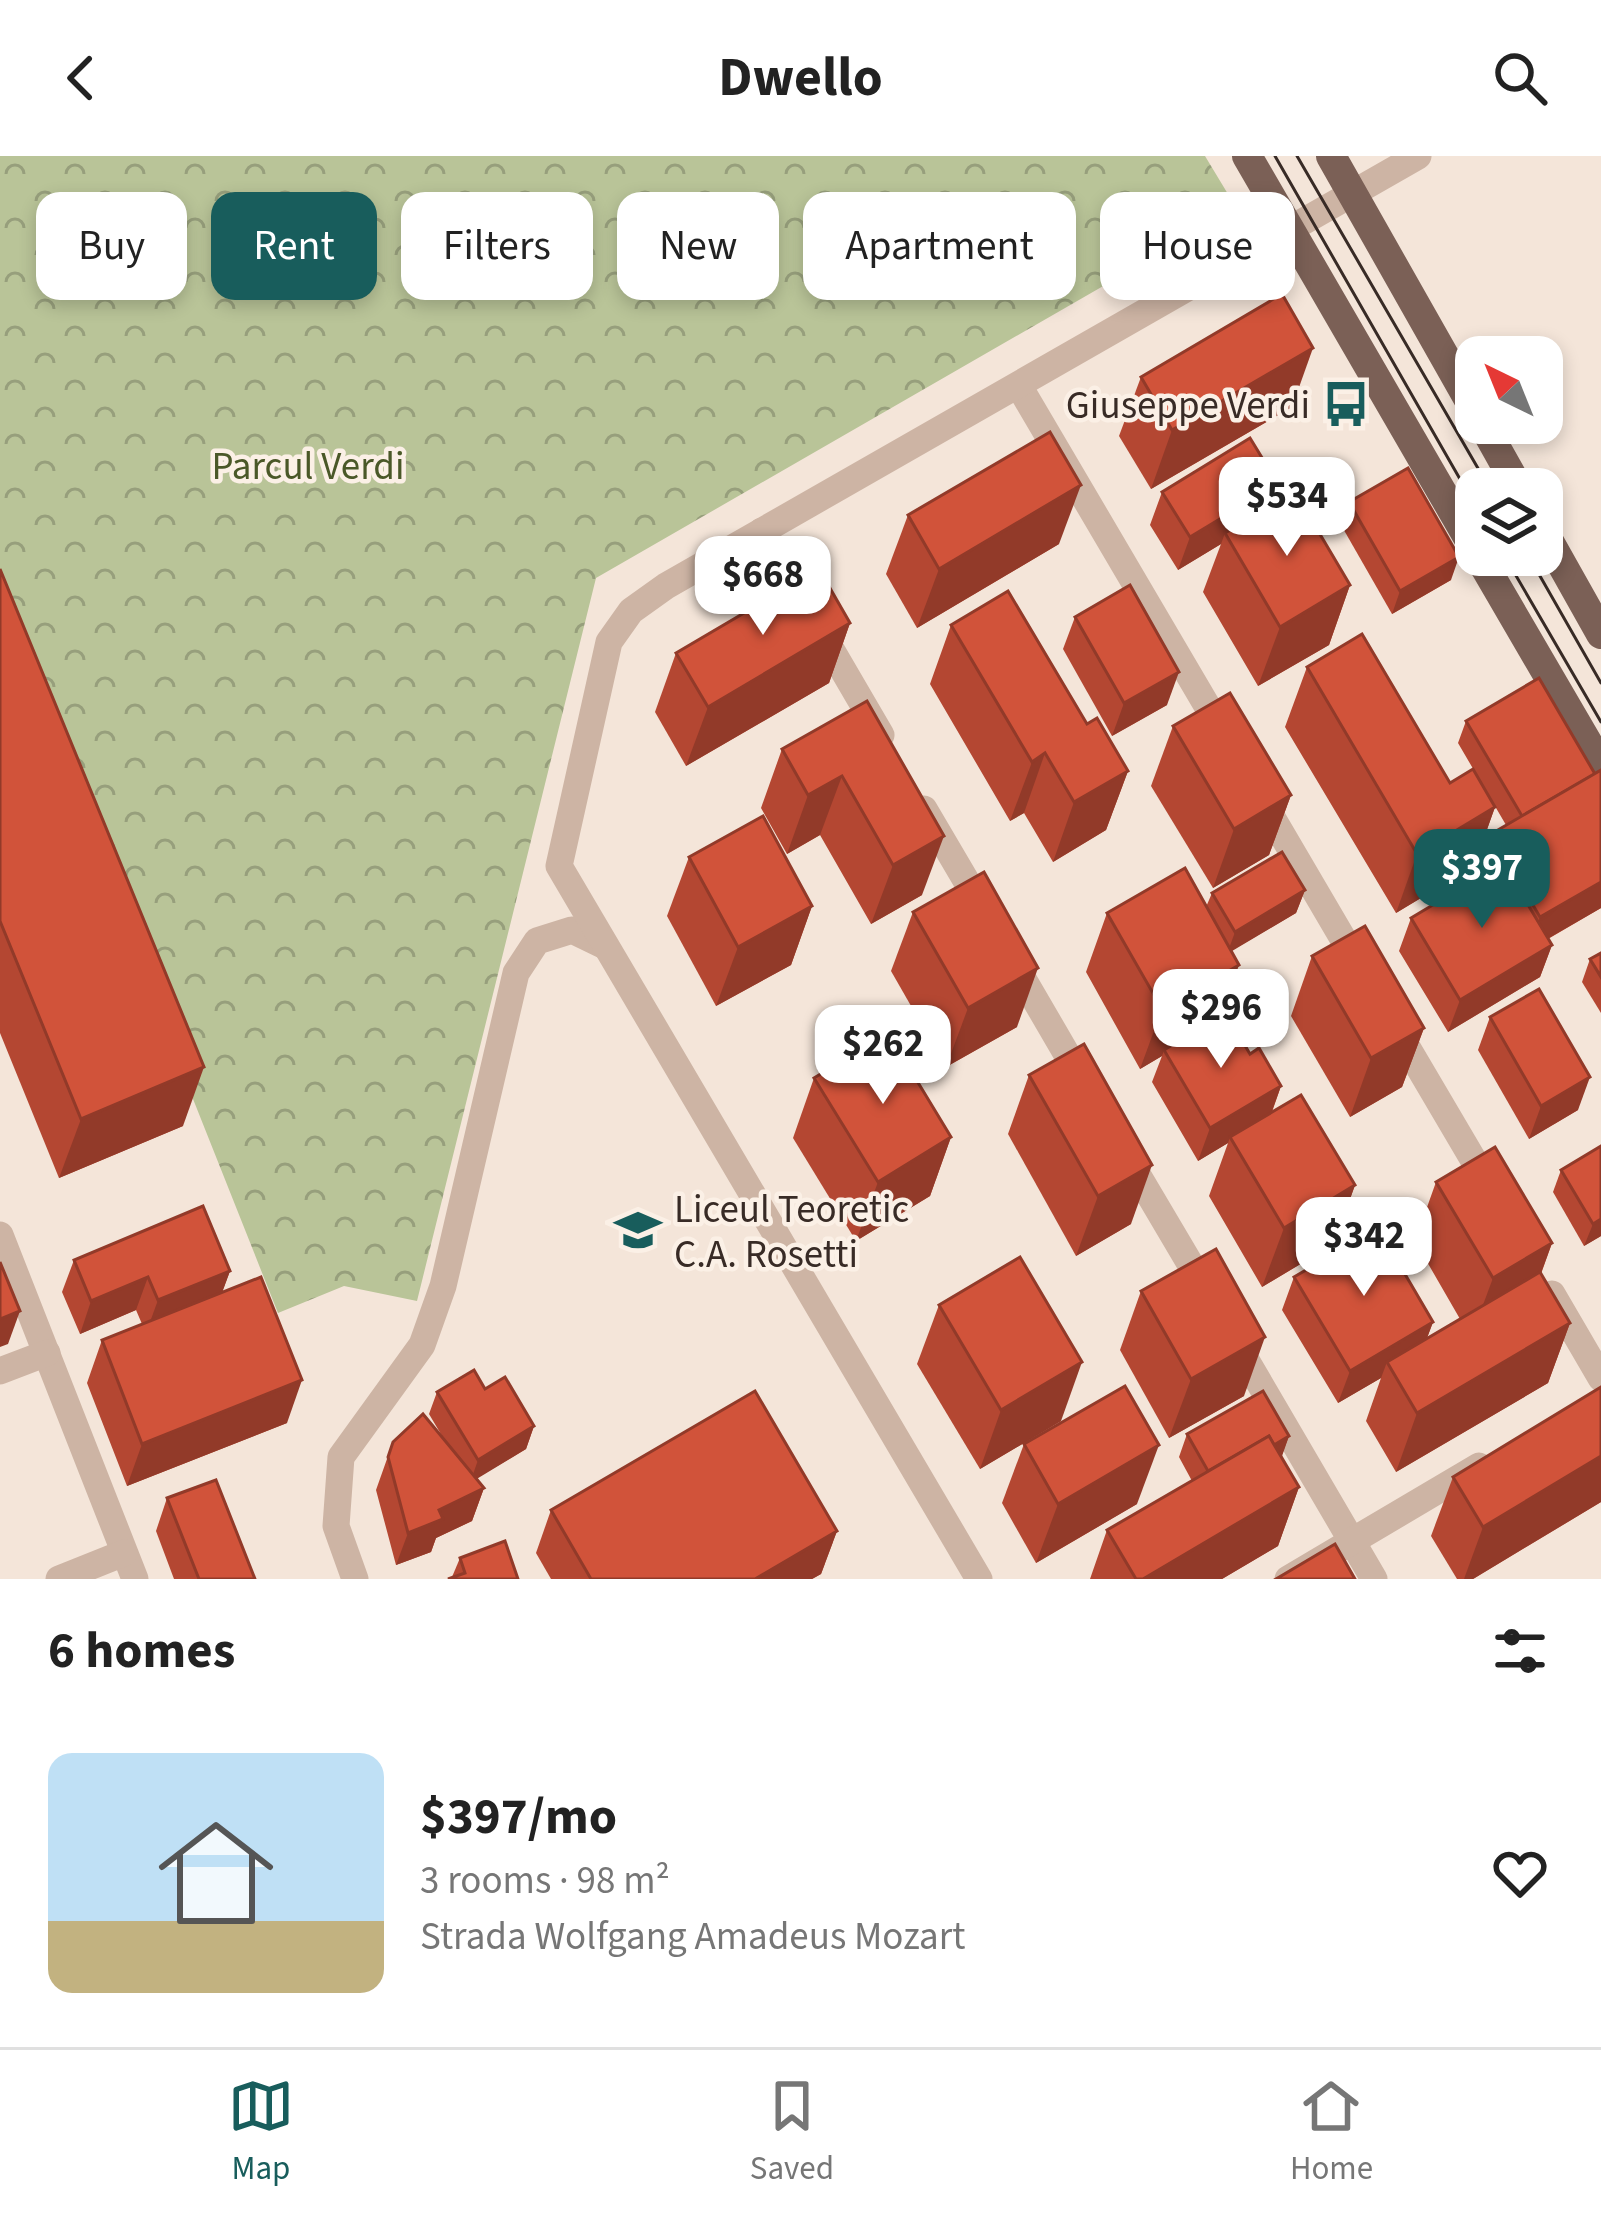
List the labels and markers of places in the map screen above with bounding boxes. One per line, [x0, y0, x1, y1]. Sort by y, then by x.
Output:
place label: Giuseppe Verdi [1066, 378, 1310, 434]
bus stop icon: Giuseppe Verdi [1321, 379, 1371, 429]
pin: $534 [1216, 457, 1358, 559]
pin: $668 [692, 536, 834, 638]
pin: $397 [1411, 829, 1553, 931]
pin: $296 [1150, 969, 1292, 1071]
pin: $262 [812, 1005, 954, 1107]
place label: Liceul Teoretic C.A. Rosetti [674, 1182, 909, 1283]
pin: $342 [1293, 1197, 1435, 1299]
school or university icon: Liceul Teoretic C.A. Rosetti [613, 1205, 663, 1255]

